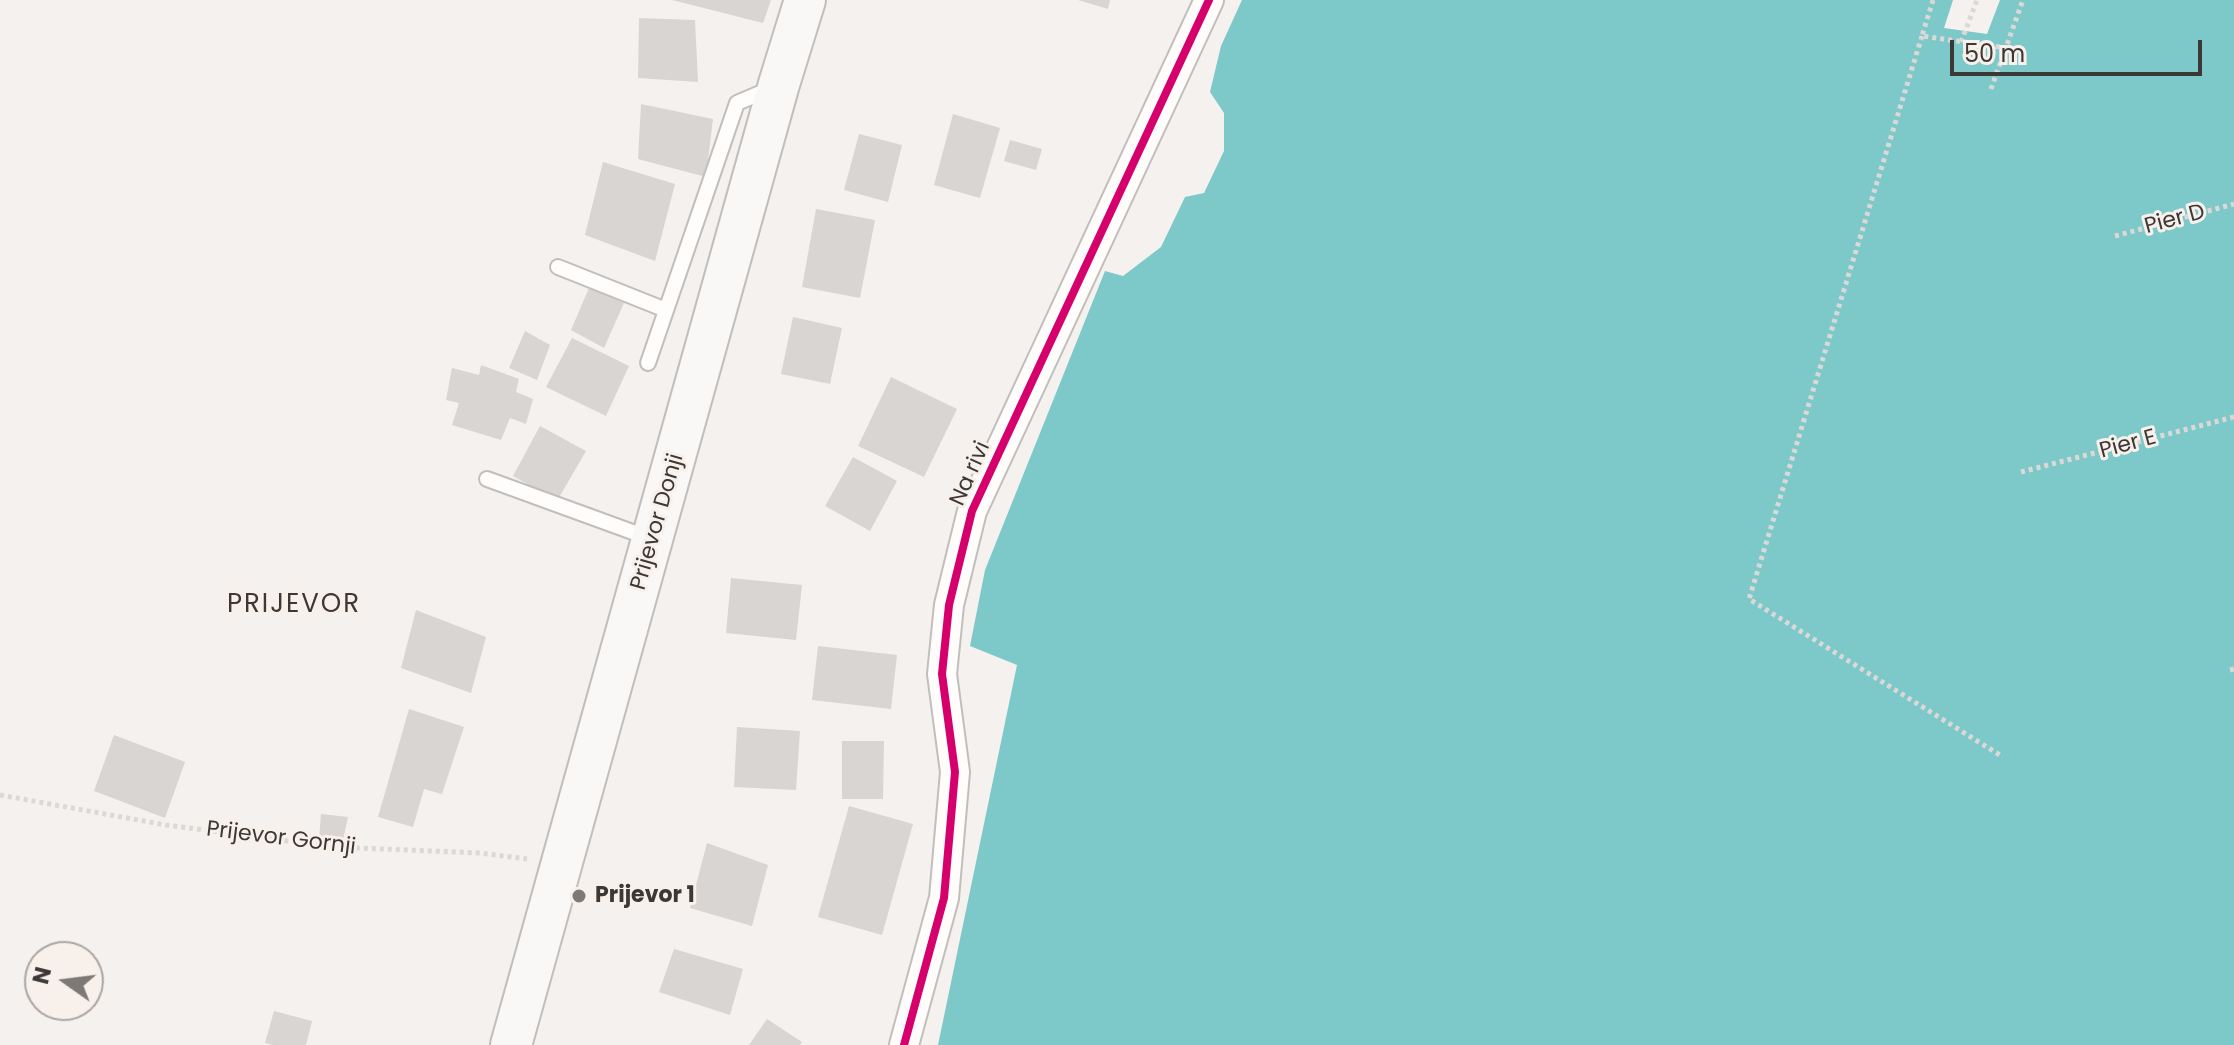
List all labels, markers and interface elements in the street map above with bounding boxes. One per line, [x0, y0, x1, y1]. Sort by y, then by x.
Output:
scale bar [1954, 24, 2206, 74]
text: 50 m [1964, 37, 2025, 70]
street label: Pier D [2142, 199, 2208, 241]
street label: Pier E [2097, 425, 2159, 465]
street label: Na rivi [945, 438, 997, 510]
street label: Prijevor Donji [626, 451, 690, 593]
district label: PRIJEVOR [227, 589, 361, 621]
street label: Prijevor Gornji [205, 817, 357, 861]
place label: Prijevor 1 [595, 883, 695, 909]
marker: Prijevor 1 [570, 887, 588, 905]
north arrow [24, 941, 104, 1021]
text: N [25, 964, 59, 987]

